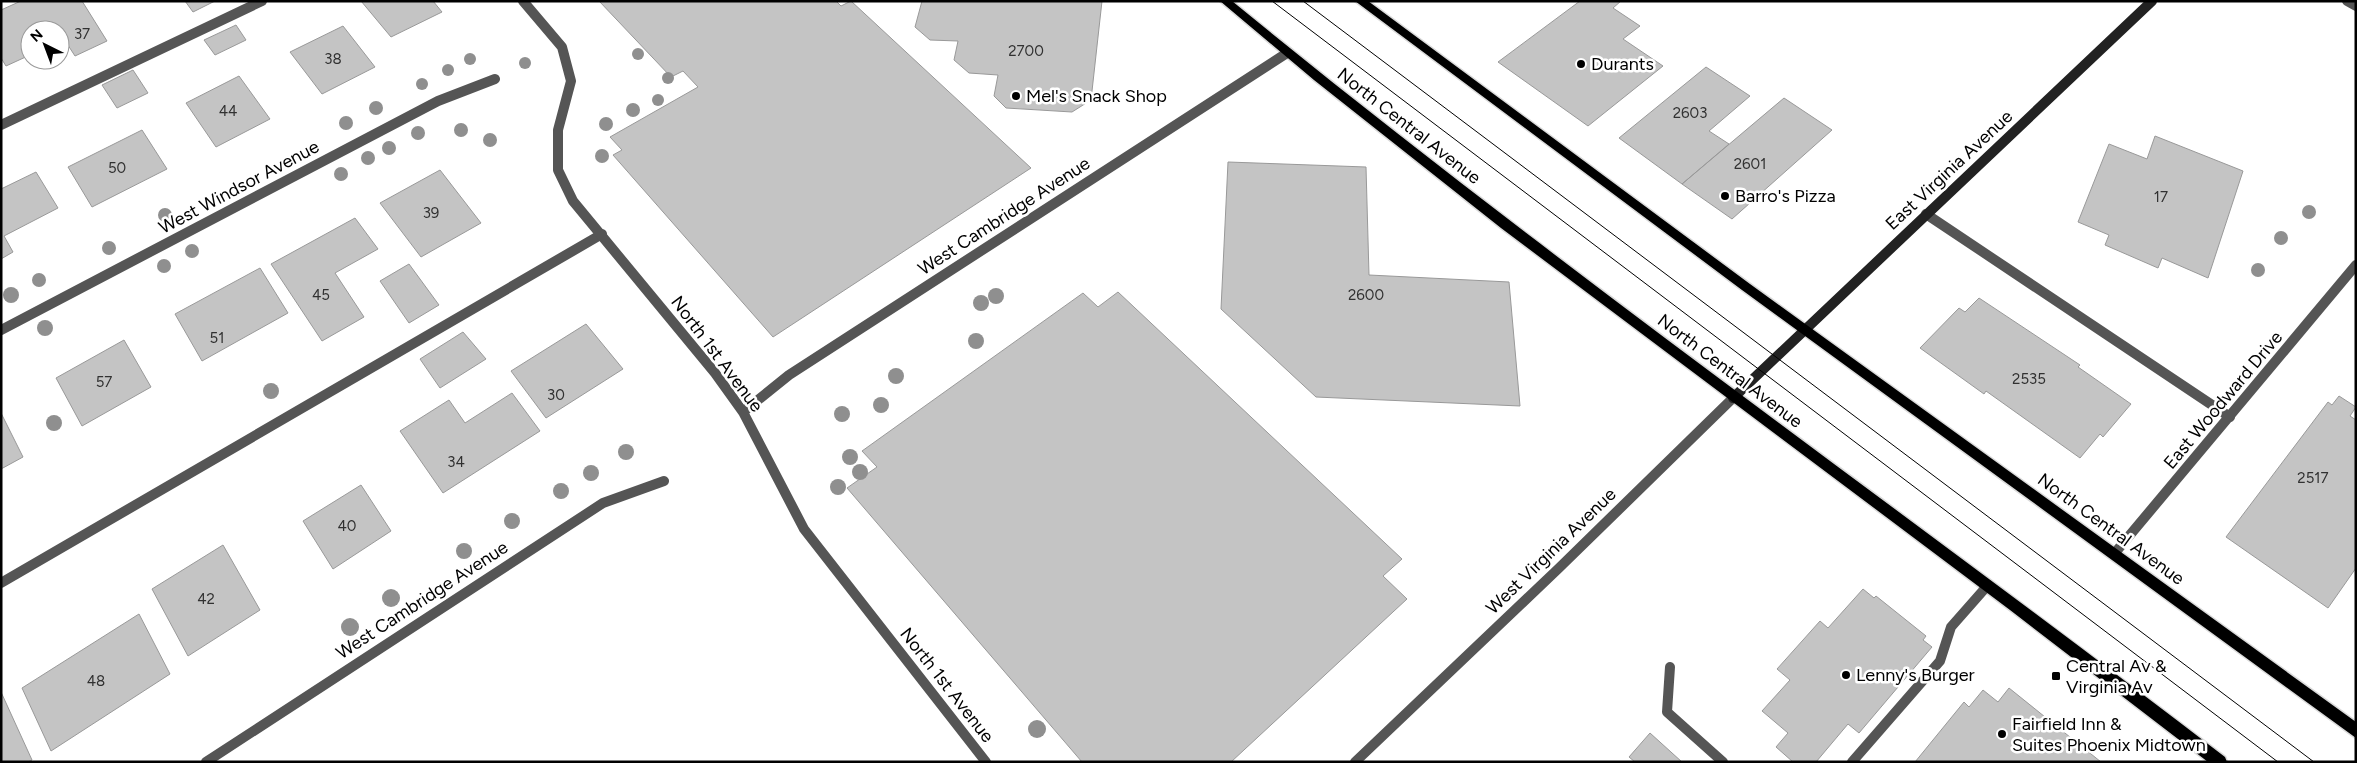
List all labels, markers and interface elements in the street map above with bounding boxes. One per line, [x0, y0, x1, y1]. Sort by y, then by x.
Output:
north arrow [20, 20, 70, 70]
house number: 37 [74, 25, 90, 43]
text: N [27, 26, 46, 46]
house number: 2700 [1008, 42, 1044, 60]
house number: 38 [324, 50, 342, 68]
place label: Durants [1591, 53, 1654, 75]
marker: Durants [1575, 58, 1587, 70]
street label: North Central Avenue [1333, 63, 1485, 189]
place label: Mel's Snack Shop [1026, 85, 1167, 107]
marker: Mel's Snack Shop [1010, 90, 1022, 102]
house number: 44 [219, 102, 237, 120]
house number: 2603 [1673, 104, 1707, 122]
street label: East Virginia Avenue [1881, 105, 2017, 235]
street label: West Windsor Avenue [155, 135, 323, 239]
street label: West Cambridge Avenue [914, 152, 1094, 280]
house number: 2601 [1734, 155, 1766, 173]
house number: 50 [108, 159, 126, 177]
place label: Barro's Pizza [1735, 185, 1836, 207]
house number: 17 [2154, 188, 2168, 206]
marker: Barro's Pizza [1719, 190, 1731, 202]
house number: 39 [423, 204, 439, 222]
house number: 45 [312, 286, 330, 304]
house number: 2600 [1348, 286, 1384, 304]
street label: North 1st Avenue [666, 292, 768, 417]
street label: North Central Avenue [1653, 309, 1807, 433]
street label: East Woodward Drive [2159, 326, 2287, 473]
house number: 51 [210, 329, 224, 347]
house number: 2535 [2012, 370, 2046, 388]
house number: 57 [96, 373, 112, 391]
house number: 30 [547, 386, 565, 404]
house number: 34 [447, 453, 465, 471]
street label: North Central Avenue [2033, 468, 2189, 590]
house number: 2517 [2297, 469, 2329, 487]
street label: West Virginia Avenue [1481, 483, 1621, 619]
house number: 40 [338, 517, 356, 535]
street label: West Cambridge Avenue [332, 536, 512, 664]
house number: 42 [197, 590, 215, 608]
street label: North 1st Avenue [895, 623, 999, 747]
place label: Central Av & Virginia Av [2066, 655, 2167, 698]
place label: Lenny's Burger [1856, 664, 1975, 686]
marker: Lenny's Burger [1840, 669, 1852, 681]
marker: Central Av & Virginia Av [2050, 670, 2062, 682]
house number: 48 [87, 672, 105, 690]
place label: Fairfield Inn & Suites Phoenix Midtown [2012, 713, 2206, 756]
marker: Fairfield Inn & Suites Phoenix Midtown [1996, 728, 2008, 740]

